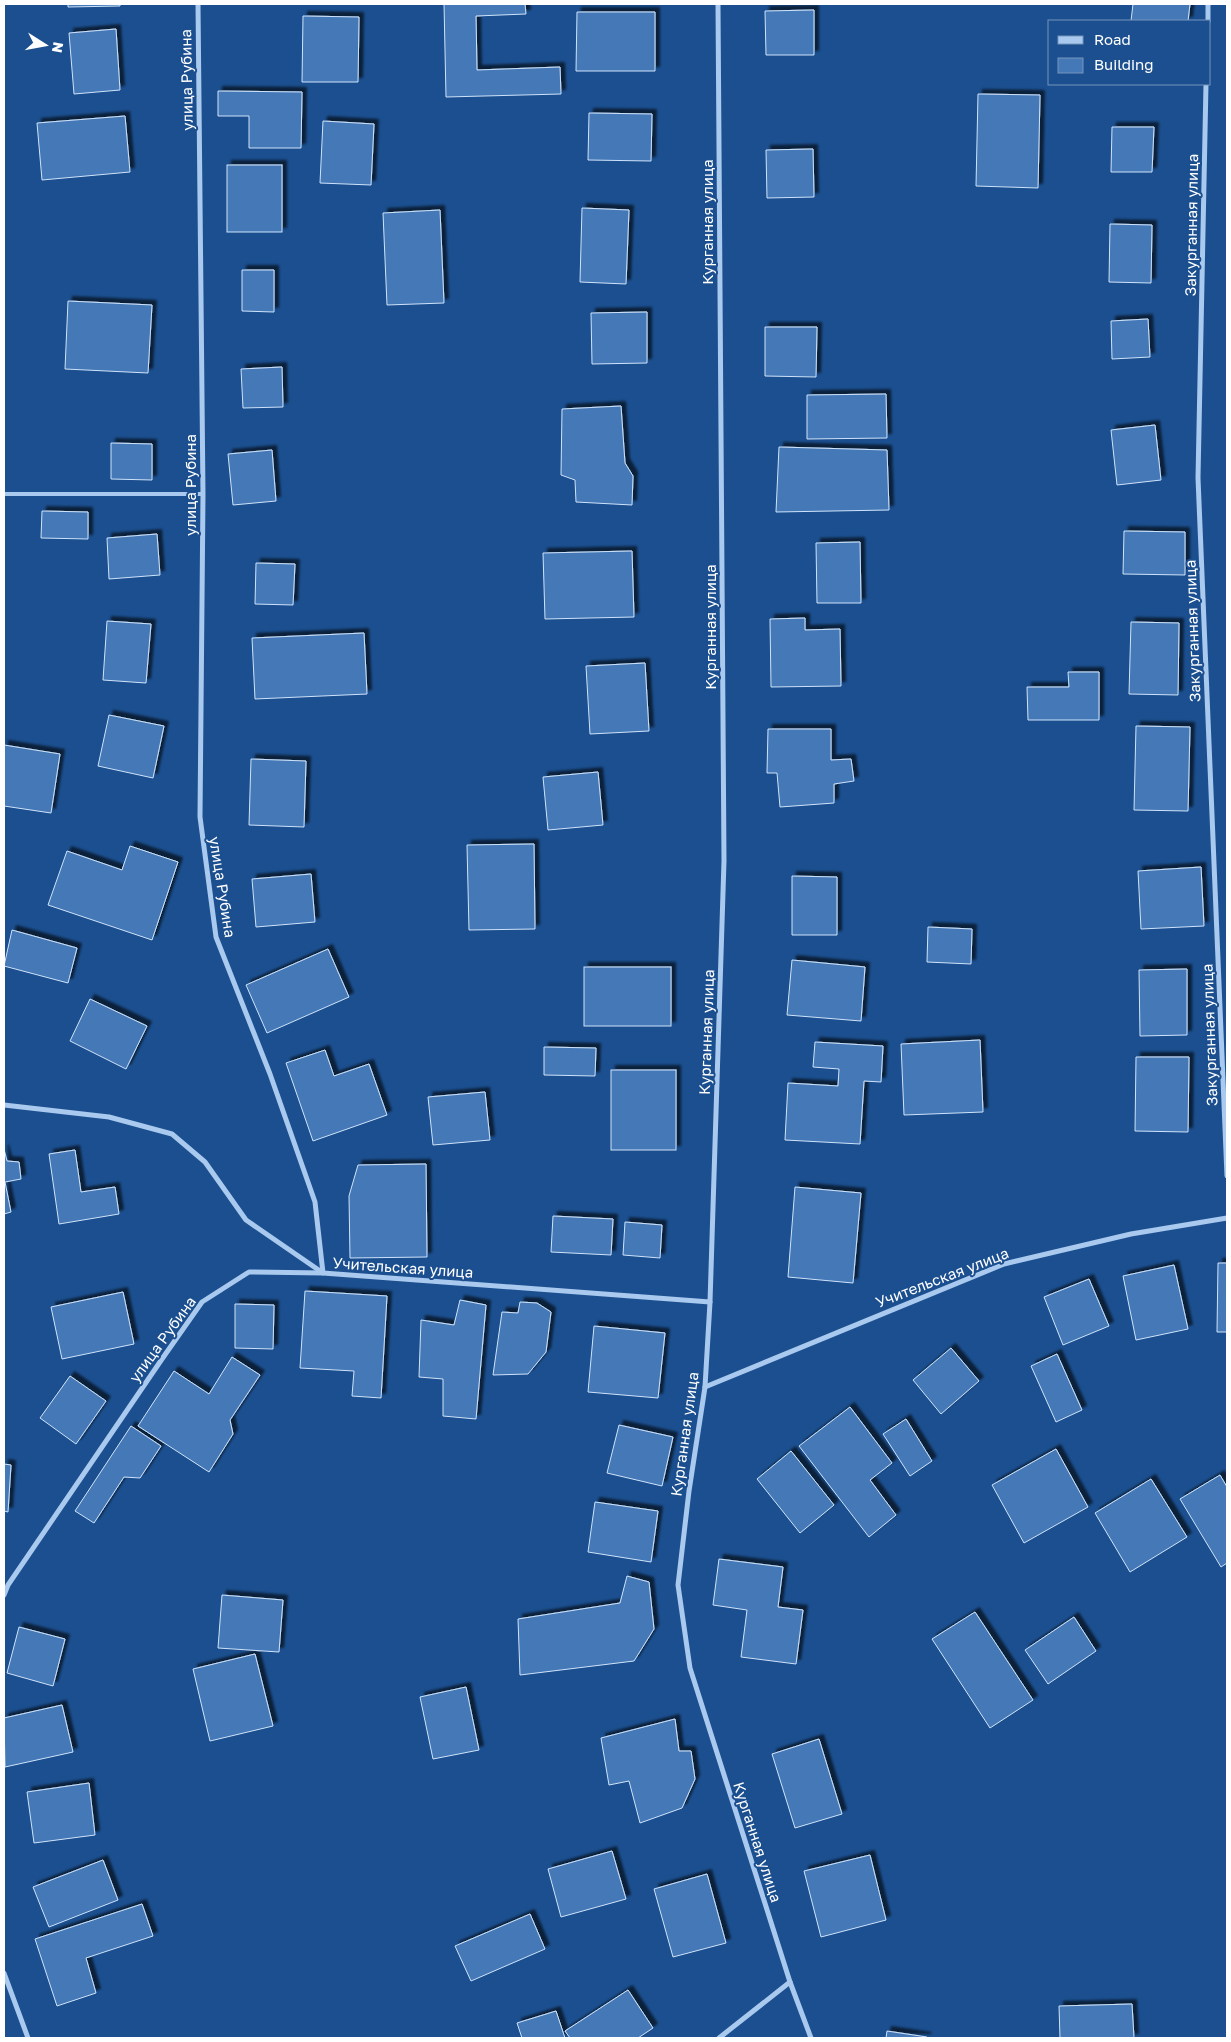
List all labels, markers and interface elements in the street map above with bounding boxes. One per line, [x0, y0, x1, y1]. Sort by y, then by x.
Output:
north arrow [20, 20, 70, 70]
legend [1048, 20, 1211, 85]
street label: улица Рубина [176, 29, 196, 131]
text: Road [1094, 30, 1131, 48]
text: N [49, 41, 68, 54]
text: Building [1094, 55, 1154, 73]
street label: Закурганная улица [1181, 154, 1201, 296]
street label: Курганная улица [698, 159, 716, 285]
street label: улица Рубина [181, 434, 199, 536]
street label: Закурганная улица [1181, 559, 1203, 703]
street label: Курганная улица [701, 564, 719, 690]
street label: улица Рубина [206, 835, 240, 939]
street label: Закурганная улица [1198, 963, 1220, 1107]
street label: Курганная улица [695, 969, 717, 1095]
street label: Учительская улица [873, 1243, 1011, 1311]
street label: Учительская улица [332, 1253, 474, 1281]
street label: улица Рубина [125, 1292, 199, 1386]
street label: Курганная улица [666, 1371, 702, 1497]
street label: Курганная улица [730, 1779, 786, 1905]

